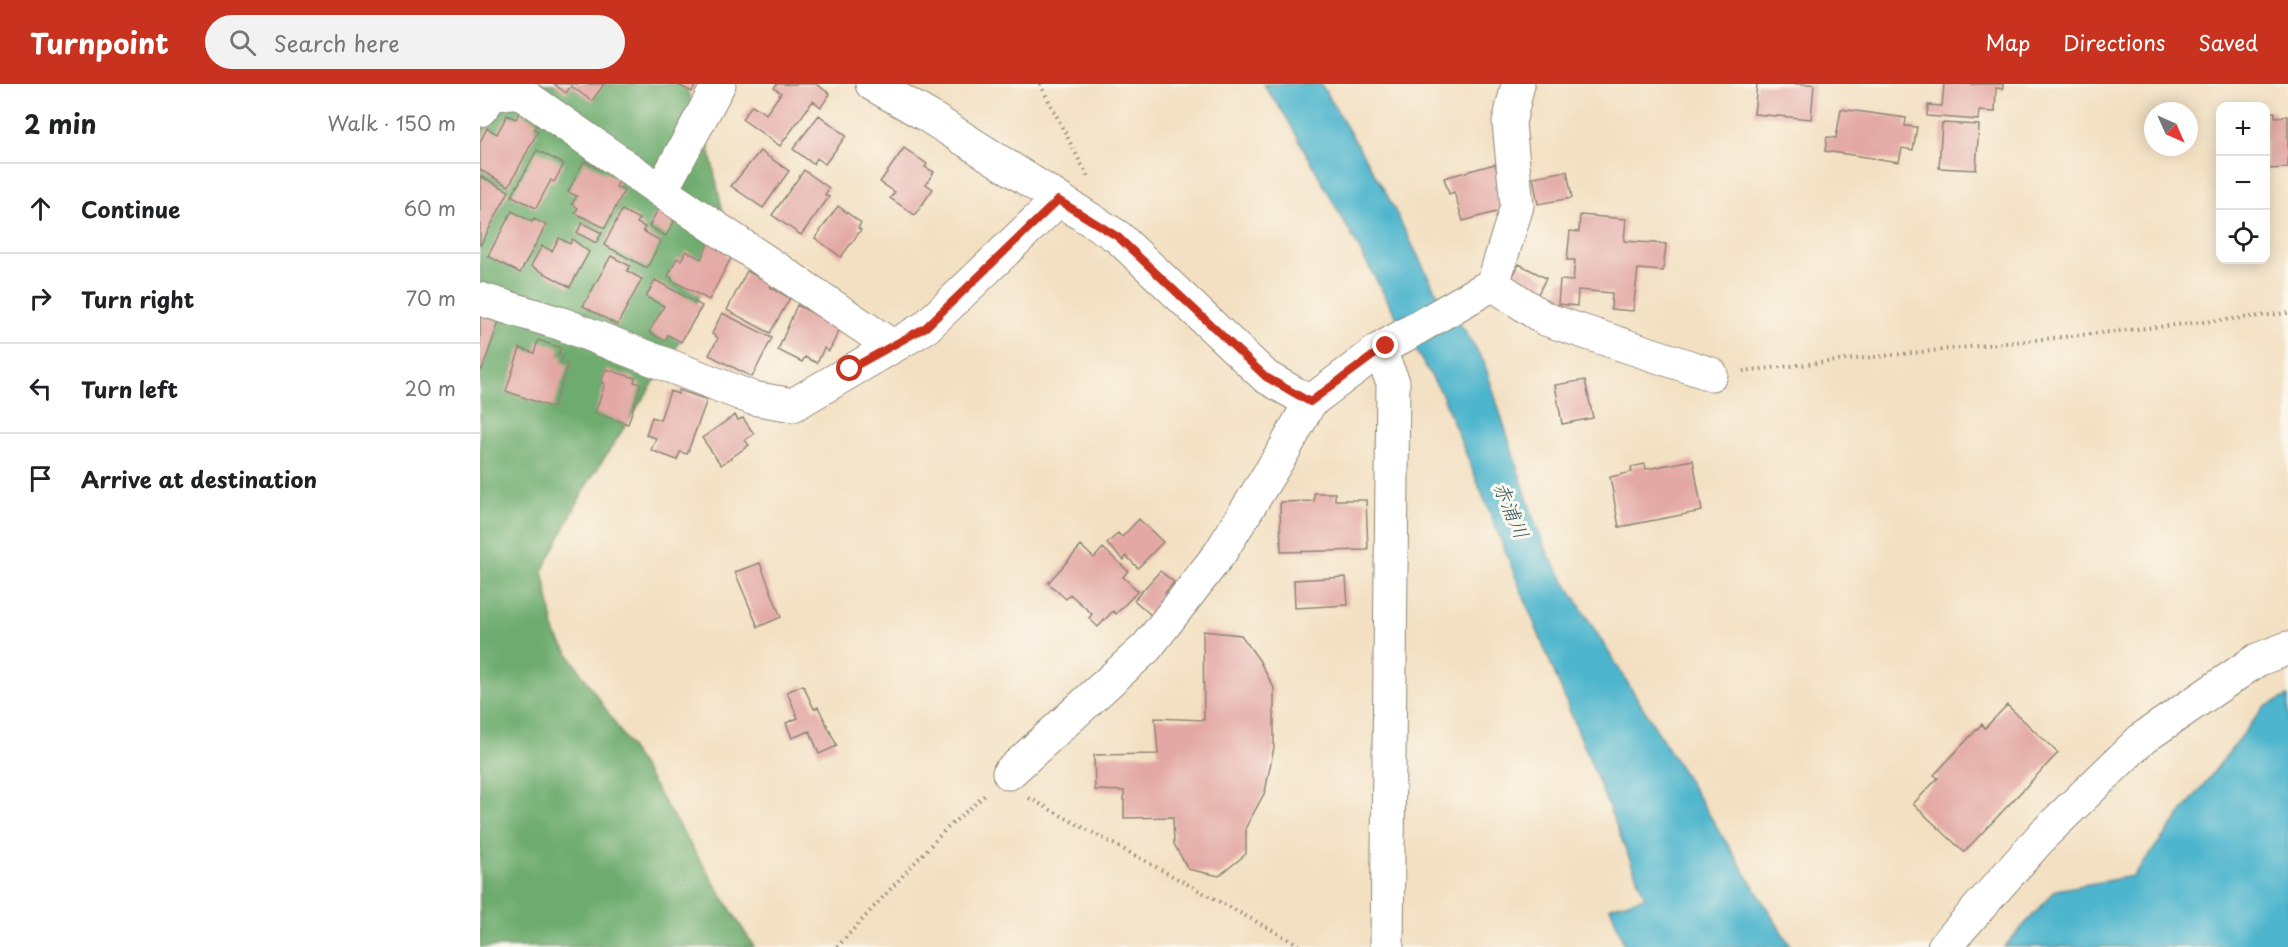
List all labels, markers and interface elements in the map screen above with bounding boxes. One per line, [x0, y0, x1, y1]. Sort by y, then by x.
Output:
search box [205, 15, 625, 69]
text: Turnpoint [30, 21, 169, 64]
icon: search [226, 26, 259, 59]
text: Search here [274, 26, 400, 59]
text: Map [1985, 26, 2030, 58]
text: Directions [2063, 26, 2165, 58]
text: Saved [2198, 26, 2258, 58]
north arrow [2144, 102, 2198, 156]
map controls [2216, 102, 2270, 264]
button: + [2216, 102, 2270, 156]
text: 2 min [24, 104, 97, 143]
text: Walk · 150 m [327, 108, 456, 138]
button: − [2216, 156, 2270, 210]
icon: ahead [24, 192, 57, 225]
text: Continue [81, 192, 180, 225]
text: 60 m [404, 193, 456, 223]
button: locate [2216, 210, 2270, 264]
icon: right [24, 282, 57, 315]
text: Turn right [81, 282, 194, 315]
text: 70 m [406, 283, 456, 313]
route end [1372, 332, 1398, 358]
route start [836, 355, 862, 381]
icon: left [24, 372, 57, 405]
text: Turn left [81, 372, 178, 405]
text: 20 m [404, 373, 456, 403]
icon: arrive [24, 462, 57, 495]
text: Arrive at destination [81, 462, 317, 495]
water label: 赤浦川 [1486, 477, 1538, 543]

